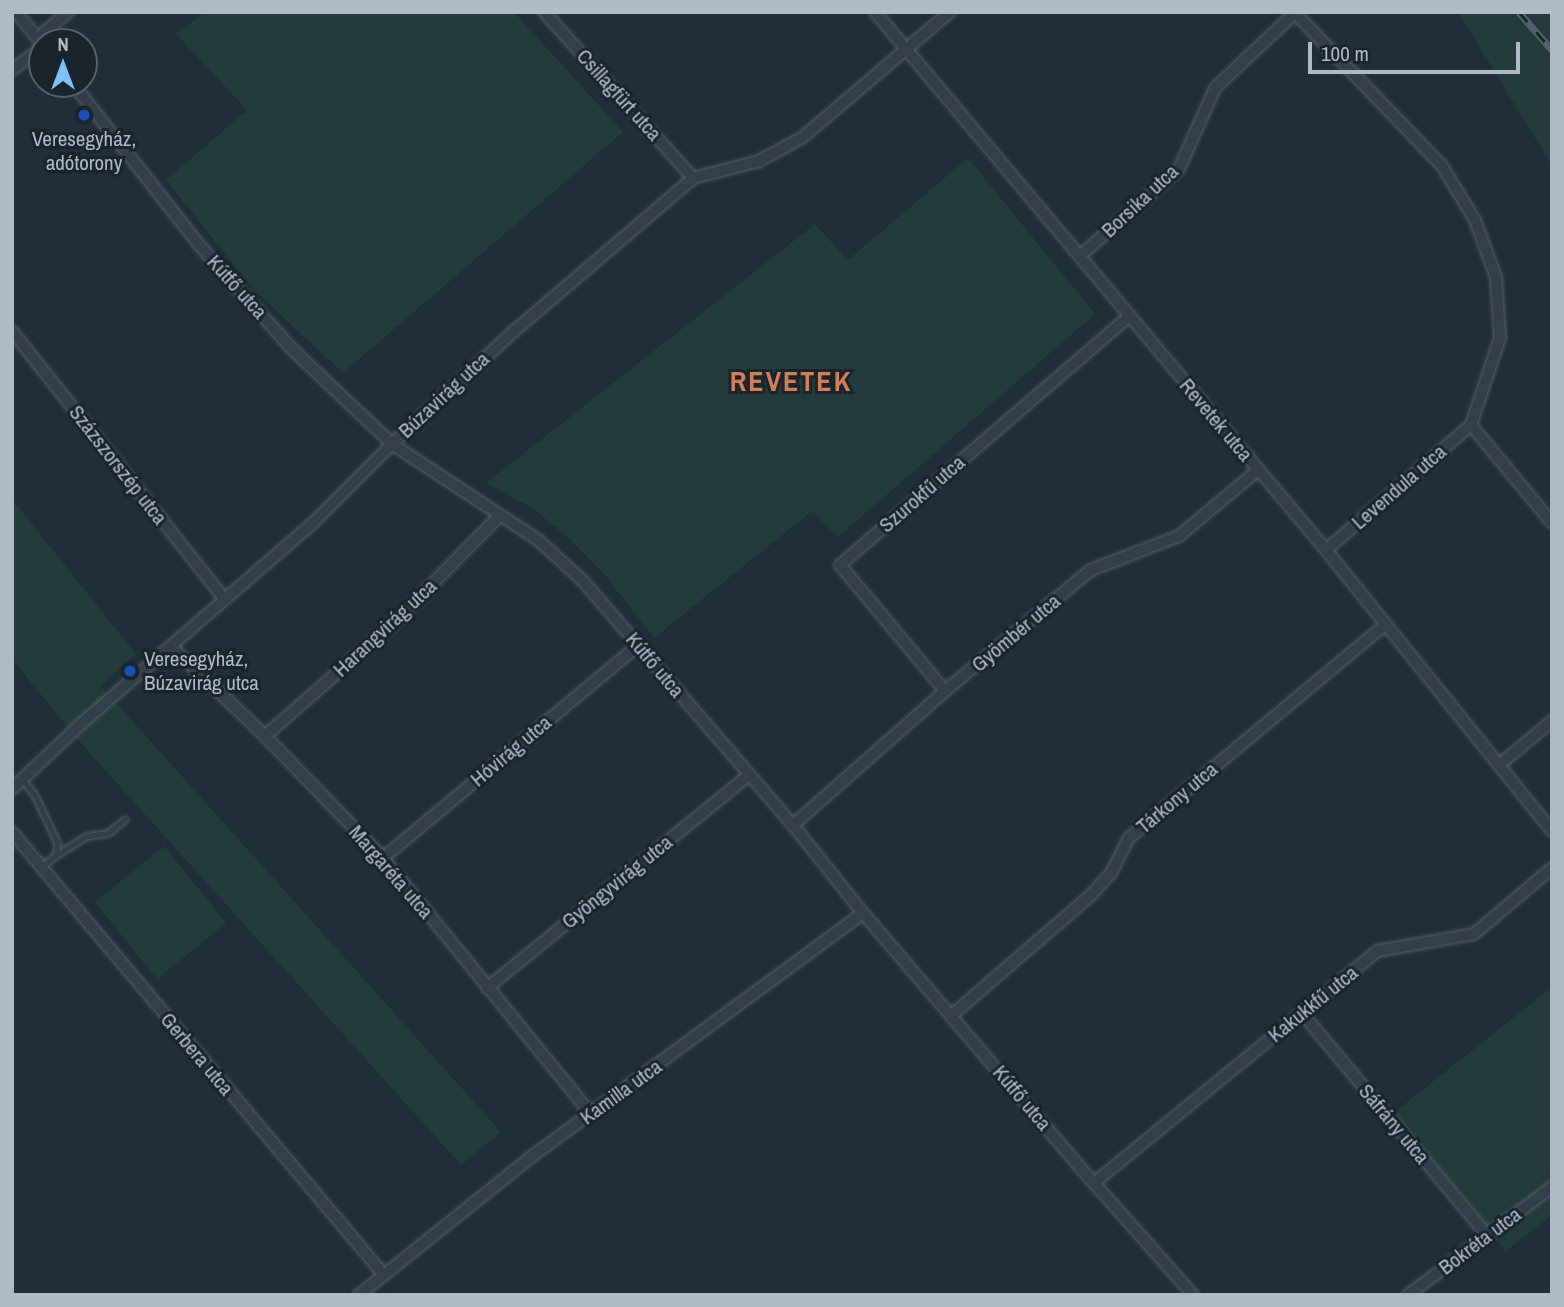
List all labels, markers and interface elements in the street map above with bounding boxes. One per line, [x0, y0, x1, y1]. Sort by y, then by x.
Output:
north arrow [28, 28, 98, 98]
scale bar [1312, 28, 1524, 72]
text: N [57, 31, 69, 57]
text: 100 m [1321, 39, 1369, 68]
street label: Csillagfürt utca [571, 44, 667, 146]
marker: Veresegyház, adótorony [76, 107, 92, 123]
place label: Veresegyház, adótorony [32, 126, 136, 176]
street label: Borsika utca [1096, 159, 1184, 243]
street label: Kútfő utca [202, 250, 272, 324]
street label: Búzavirág utca [393, 347, 495, 443]
district label: REVETEK [731, 364, 851, 398]
street label: Revetek utca [1174, 373, 1258, 467]
street label: Százszorszép utca [64, 400, 172, 530]
street label: Levendula utca [1347, 439, 1451, 535]
street label: Szurokfű utca [874, 450, 970, 538]
street label: Harangvirág utca [328, 574, 442, 682]
street label: Gyömbér utca [966, 589, 1066, 677]
street label: Kútfő utca [620, 627, 690, 703]
place label: Veresegyház, Búzavirág utca [144, 646, 259, 696]
marker: Veresegyház, Búzavirág utca [122, 663, 138, 679]
street label: Hóvirág utca [466, 710, 556, 792]
street label: Tárkony utca [1131, 757, 1223, 839]
street label: Margaréta utca [343, 820, 439, 924]
street label: Gyöngyvirág utca [557, 830, 677, 934]
street label: Kakukkfű utca [1263, 960, 1363, 1048]
street label: Gerbera utca [155, 1007, 239, 1101]
street label: Kamilla utca [575, 1054, 667, 1130]
street label: Kútfő utca [987, 1060, 1057, 1136]
street label: Sáfrány utca [1353, 1079, 1435, 1169]
street label: Bokréta utca [1434, 1202, 1526, 1280]

